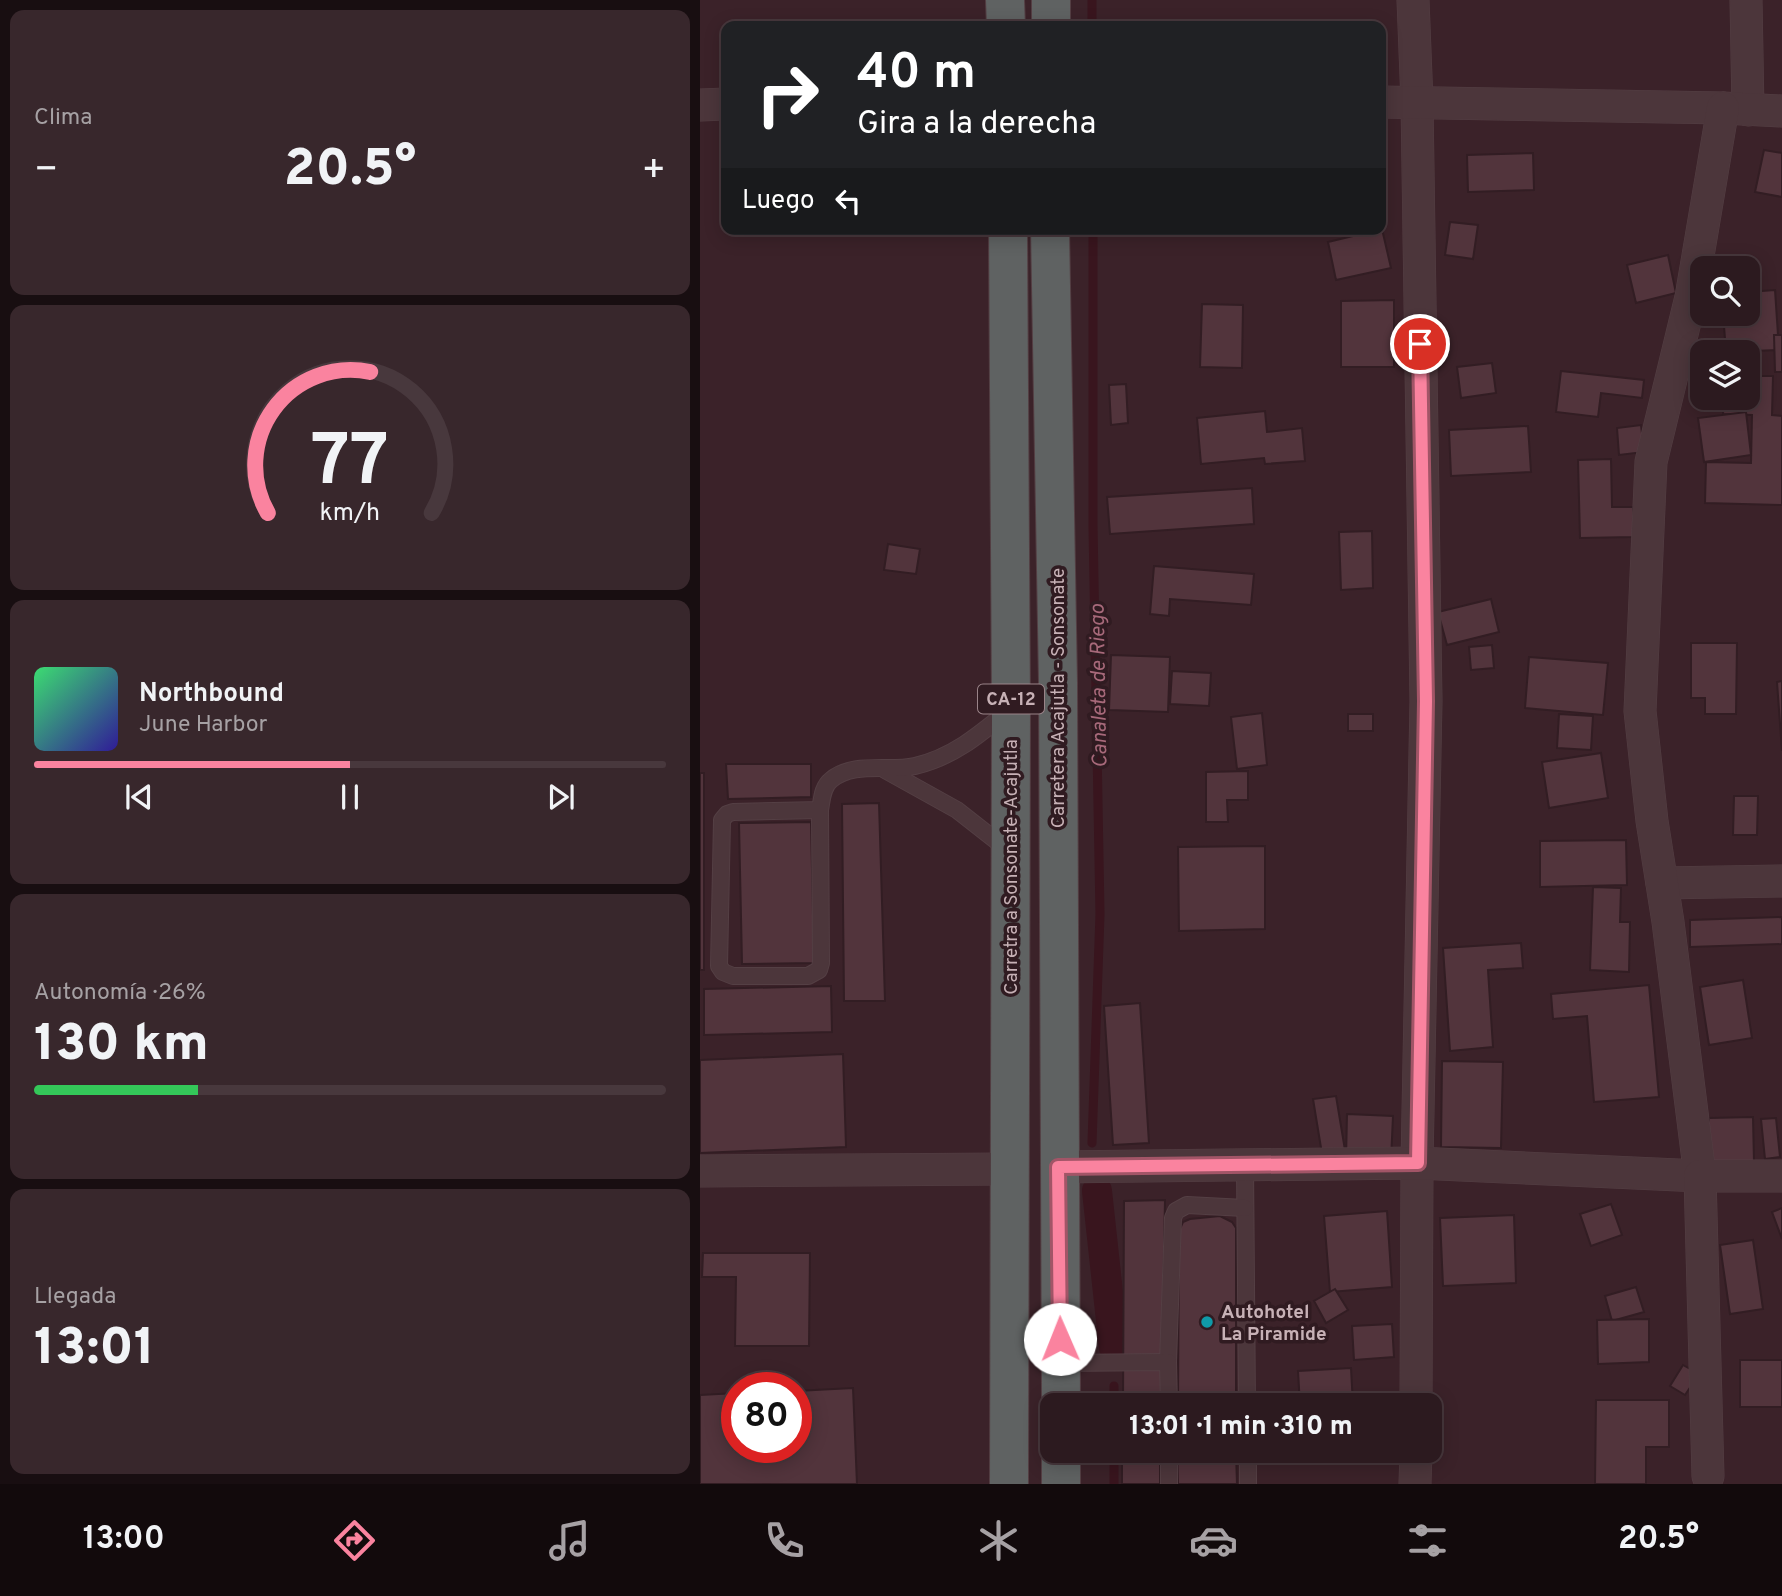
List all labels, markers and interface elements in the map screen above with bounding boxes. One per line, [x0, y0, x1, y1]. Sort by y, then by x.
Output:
text: 40 m [857, 44, 976, 106]
icon: right [742, 49, 833, 140]
text: Clima [34, 104, 92, 133]
text: Gira a la derecha [857, 105, 1096, 145]
text: 20.5° [284, 138, 416, 204]
text: − [34, 147, 59, 196]
text: + [641, 147, 666, 196]
icon: left [829, 182, 867, 220]
text: Luego [742, 185, 815, 218]
map controls [1690, 256, 1760, 410]
button: search [1690, 256, 1760, 326]
pin [1390, 314, 1450, 374]
icon: arrive [1401, 325, 1439, 363]
button: layers [1690, 340, 1760, 410]
text: 77 [311, 420, 389, 512]
text: km/h [320, 498, 380, 530]
street label: Carretera Acajutla - Sonsonate [1047, 568, 1071, 828]
water label: Canaleta de Riego [1085, 603, 1114, 768]
text: Northbound [139, 678, 284, 711]
road number: CA-12 [978, 684, 1044, 714]
text: June Harbor [139, 711, 267, 740]
street label: Carretra a Sonsonate-Acajutla [1000, 739, 1024, 995]
icon: previous [120, 778, 158, 816]
icon: pause [331, 778, 369, 816]
icon: next [542, 778, 580, 816]
text: Autonomía · 26% [34, 979, 206, 1008]
text: 130 km [34, 1013, 209, 1079]
text: Llegada [34, 1283, 116, 1312]
place label: Autohotel La Piramide [1221, 1301, 1327, 1347]
position arrow [1023, 1302, 1097, 1376]
marker: Autohotel La Piramide [1199, 1314, 1215, 1330]
text: 13:01 [34, 1317, 155, 1383]
speed limit sign: 80 [721, 1372, 812, 1463]
text: 13:01 · 1 min · 310 m [1129, 1411, 1353, 1444]
icon: directions [330, 1516, 379, 1565]
icon: music [545, 1516, 594, 1565]
icon: phone [760, 1516, 809, 1565]
icon: climate [974, 1516, 1023, 1565]
icon: car [1189, 1516, 1238, 1565]
icon: filters [1403, 1516, 1452, 1565]
text: 13:00 [83, 1520, 165, 1560]
text: 20.5° [1618, 1520, 1699, 1560]

